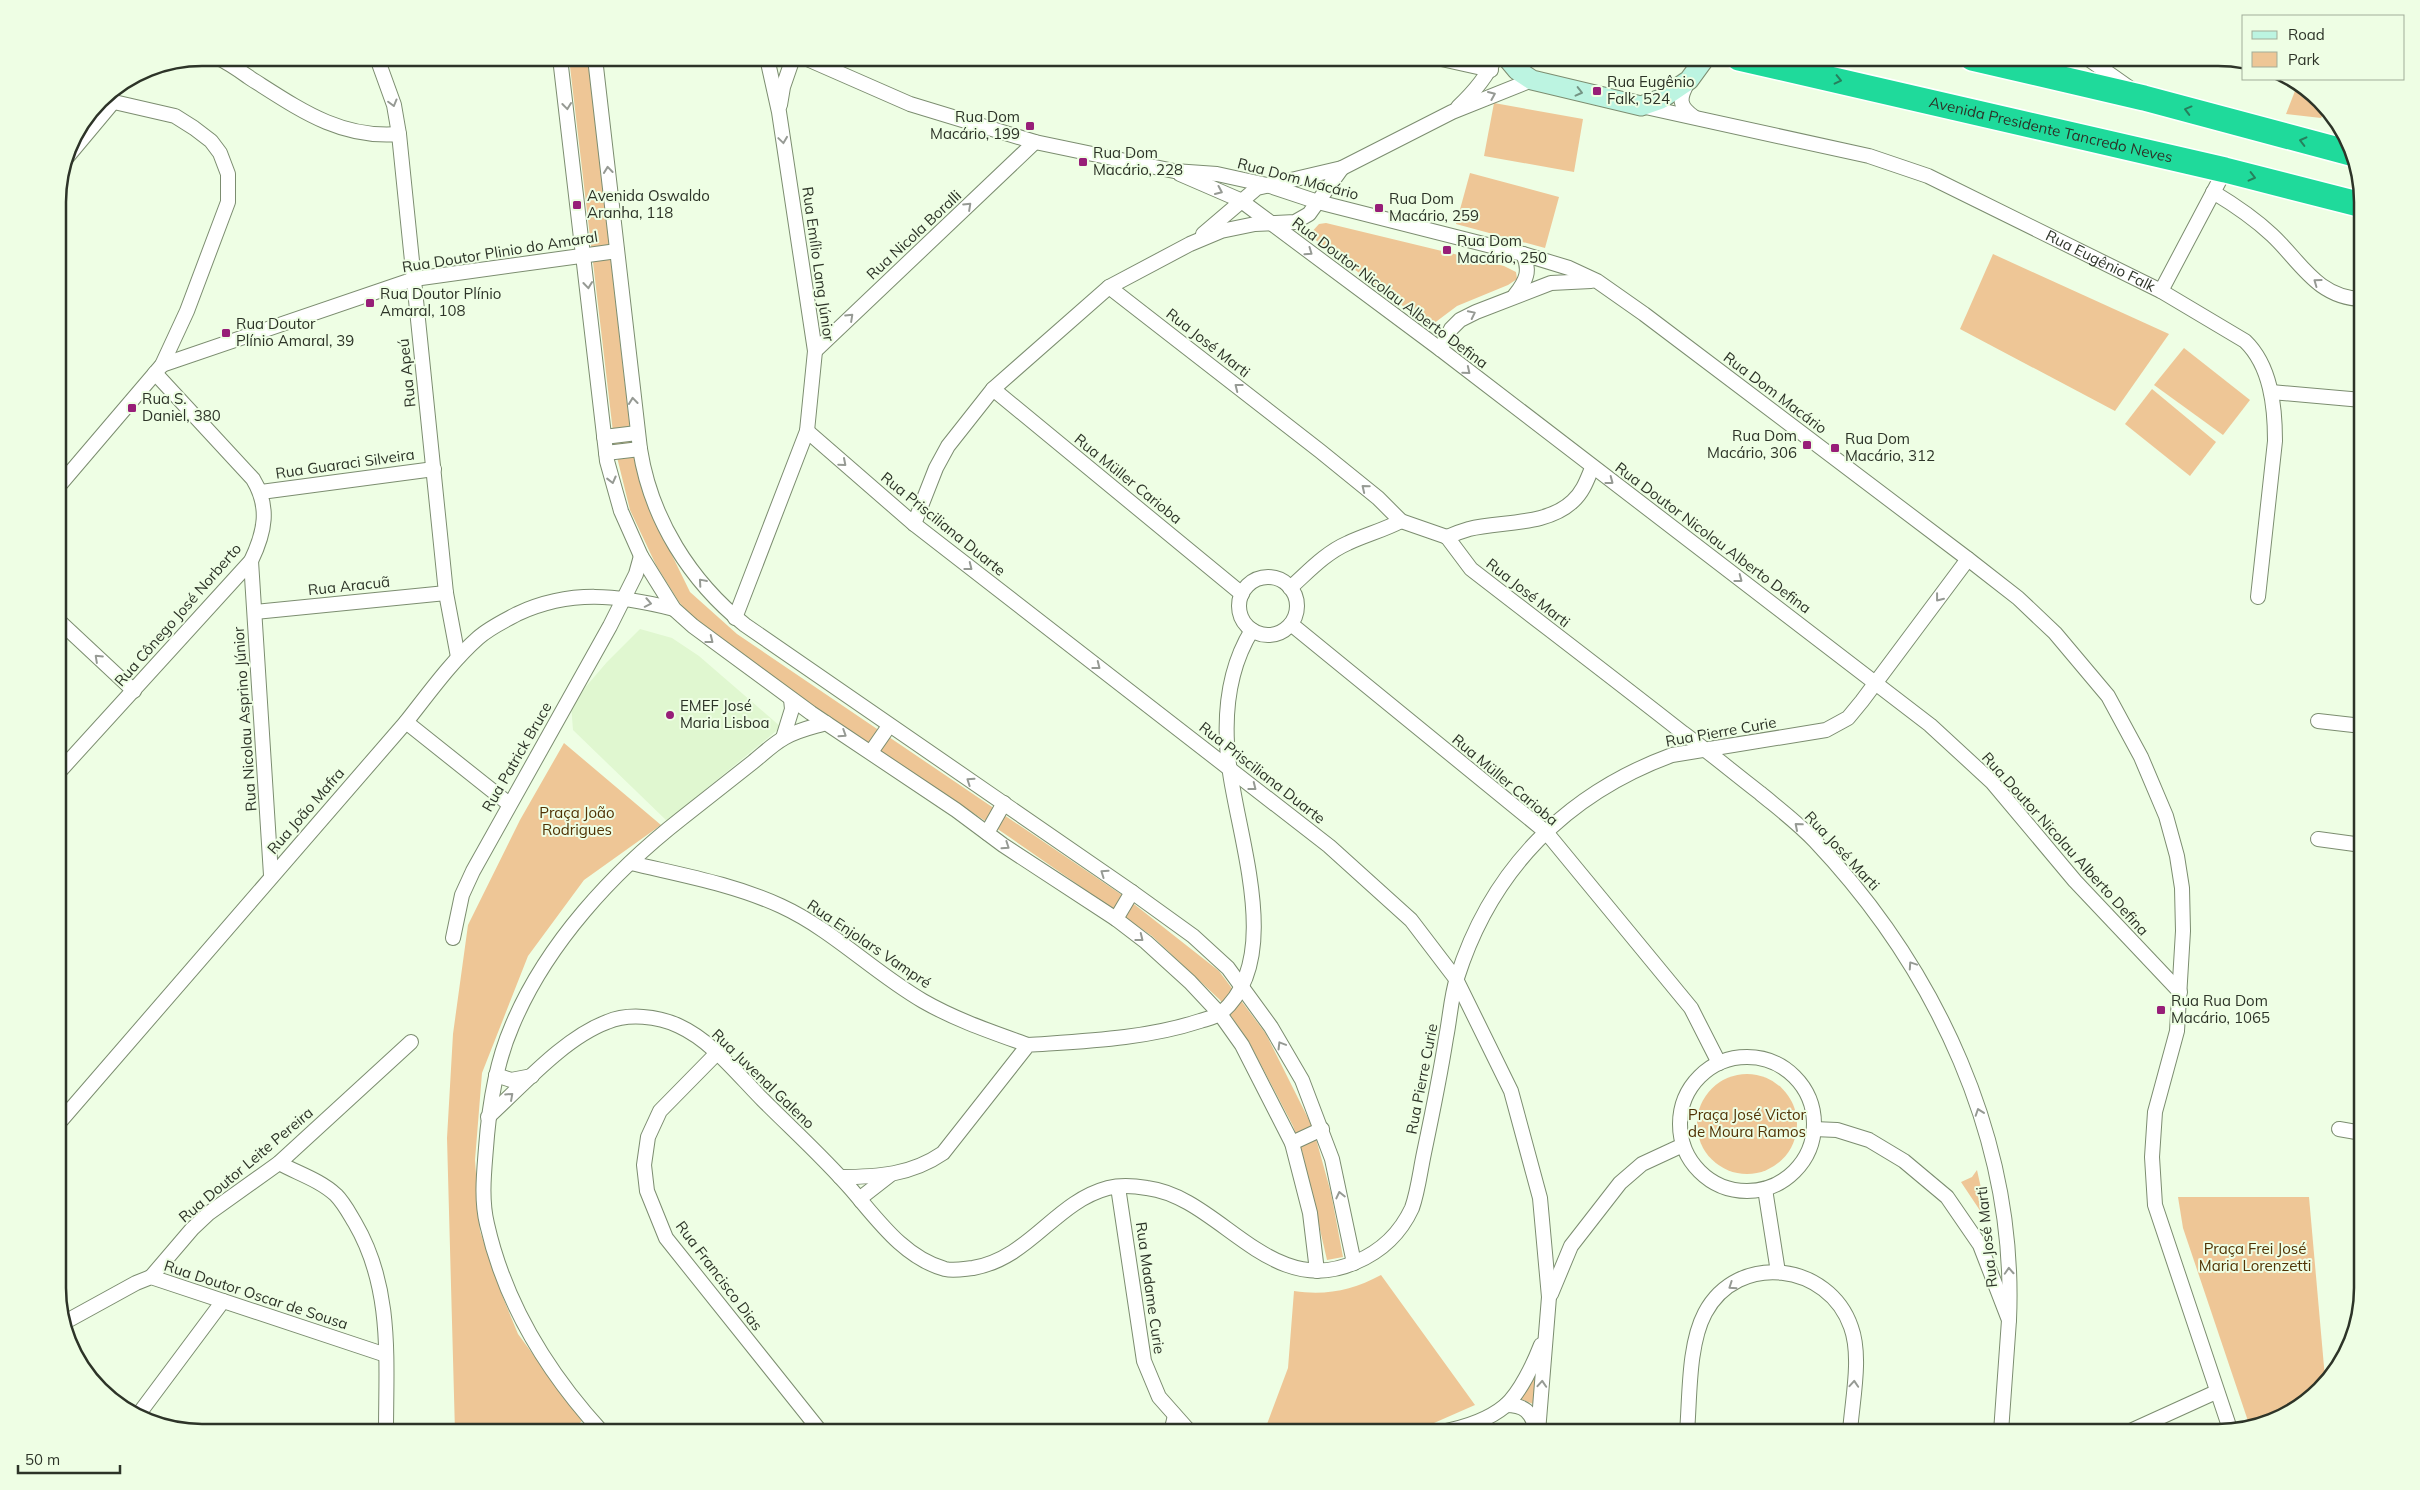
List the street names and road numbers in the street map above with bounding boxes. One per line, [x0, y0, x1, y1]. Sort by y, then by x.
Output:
street label: Avenida Presidente Tancredo Neves [1927, 92, 2175, 167]
street label: Rua Dom Macário [1235, 153, 1361, 204]
street label: Rua Emílio Lang Júnior [798, 185, 839, 343]
street label: Rua Nicola Boralli [862, 186, 965, 283]
street label: Rua Doutor Nicolau Alberto Defina [1289, 213, 1492, 372]
street label: Rua Eugênio Falk [2043, 226, 2159, 296]
street label: Rua Doutor Plinio do Amaral [401, 227, 599, 276]
street label: Rua José Marti [1162, 304, 1254, 381]
street label: Rua Apeú [393, 338, 420, 408]
street label: Rua Dom Macário [1720, 347, 1831, 438]
street label: Rua Müller Carioba [1071, 429, 1186, 528]
street label: Rua Guaraci Silveira [274, 444, 416, 483]
street label: Rua Doutor Nicolau Alberto Defina [1612, 458, 1815, 617]
street label: Rua Prisciliana Duarte [877, 467, 1009, 580]
street label: Rua Cônego José Norberto [110, 539, 245, 690]
street label: Rua José Marti [1482, 554, 1574, 631]
street label: Rua Aracuã [307, 572, 391, 599]
street label: Rua Nicolau Asprino Júnior [229, 625, 260, 812]
street label: Rua Patrick Bruce [477, 699, 556, 815]
street label: Rua Pierre Curie [1664, 712, 1778, 751]
street label: Rua Prisciliana Duarte [1195, 717, 1329, 828]
street label: Rua Müller Carioba [1448, 730, 1562, 830]
street label: Rua Doutor Nicolau Alberto Defina [1978, 748, 2153, 939]
street label: Rua João Mafra [263, 764, 348, 858]
street label: Rua José Marti [1801, 807, 1884, 894]
street label: Rua Enjolars Vampré [804, 895, 935, 992]
street label: Rua Pierre Curie [1401, 1022, 1442, 1136]
street label: Rua Juvenal Galeno [708, 1025, 819, 1133]
street label: Rua Doutor Leite Pereira [175, 1103, 317, 1226]
street label: Rua José Marti [1972, 1186, 2001, 1289]
street label: Rua Francisco Dias [672, 1217, 767, 1334]
street label: Rua Madame Curie [1132, 1221, 1169, 1355]
street label: Rua Doutor Oscar de Sousa [162, 1256, 351, 1333]

